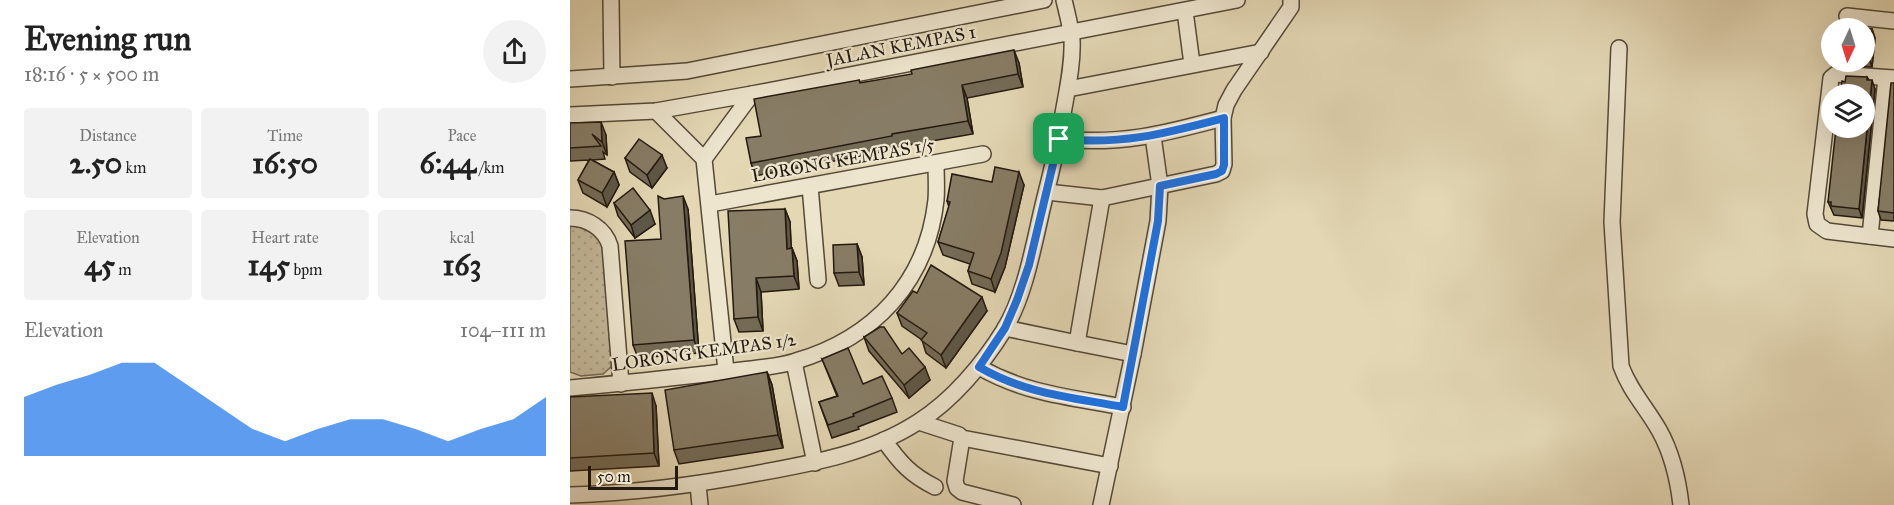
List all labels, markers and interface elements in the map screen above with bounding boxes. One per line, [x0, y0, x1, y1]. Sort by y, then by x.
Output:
north arrow [1821, 18, 1875, 72]
map controls [1821, 18, 1875, 138]
text: Evening run [24, 19, 191, 59]
button: share [483, 20, 546, 83]
street label: JALAN KEMPAS 1 [822, 21, 978, 73]
text: 18:16 · 5 × 500 m [24, 62, 159, 86]
button: layers [1821, 84, 1875, 138]
pin [1033, 113, 1084, 164]
icon: arrive [1042, 122, 1075, 155]
text: Distance [79, 126, 137, 145]
text: Time [267, 126, 303, 145]
text: Pace [447, 126, 477, 145]
street label: LORONG KEMPAS 1/5 [750, 133, 937, 187]
text: 2.50 [70, 145, 122, 181]
text: 16:50 [252, 145, 318, 181]
text: 6:44 [420, 145, 476, 181]
text: km [122, 158, 146, 177]
text: /km [476, 158, 505, 177]
text: Elevation [76, 228, 140, 247]
text: Heart rate [251, 228, 319, 247]
text: kcal [449, 228, 475, 247]
text: 45 [84, 247, 115, 283]
text: 145 [247, 247, 290, 283]
text: 163 [442, 247, 482, 283]
text: m [115, 260, 132, 279]
text: bpm [290, 260, 323, 279]
text: Elevation [24, 318, 103, 342]
text: 104–111 m [460, 318, 546, 342]
street label: LORONG KEMPAS 1/2 [610, 328, 798, 376]
scale bar [588, 463, 678, 490]
text: 50 m [597, 467, 631, 486]

